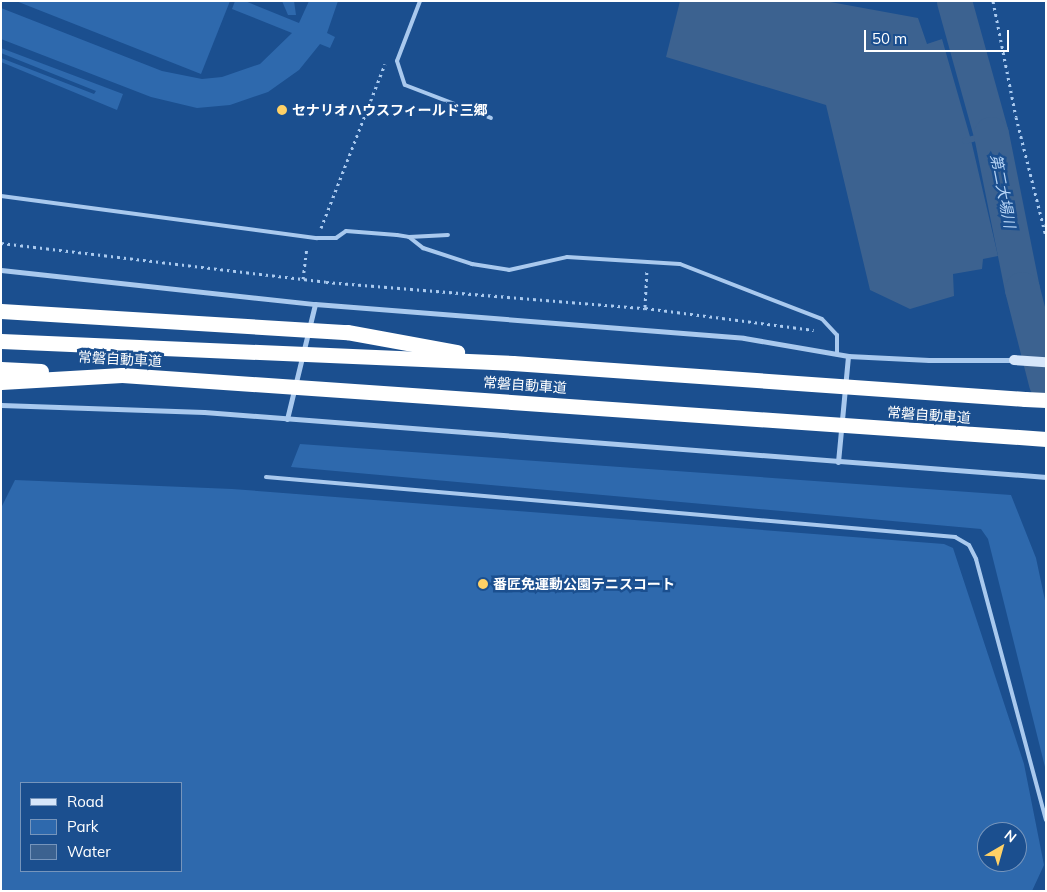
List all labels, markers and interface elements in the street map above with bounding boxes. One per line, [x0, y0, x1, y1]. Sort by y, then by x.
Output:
scale bar [867, 20, 1012, 52]
text: 50 m [872, 29, 907, 48]
place label: セナリオハウスフィールド三郷 [292, 102, 488, 118]
marker: セナリオハウスフィールド三郷 [276, 104, 288, 116]
water label: 第二大場川 [987, 152, 1019, 230]
street label: 常磐自動車道 [78, 348, 162, 370]
street label: 常磐自動車道 [483, 374, 567, 396]
street label: 常磐自動車道 [887, 404, 971, 426]
place label: 番匠免運動公園テニスコート [493, 576, 675, 592]
marker: 番匠免運動公園テニスコート [477, 578, 489, 590]
legend [20, 782, 182, 872]
text: Road [67, 792, 104, 811]
text: Park [67, 817, 99, 836]
north arrow [977, 822, 1027, 872]
text: N [1001, 826, 1020, 846]
text: Water [67, 842, 111, 861]

